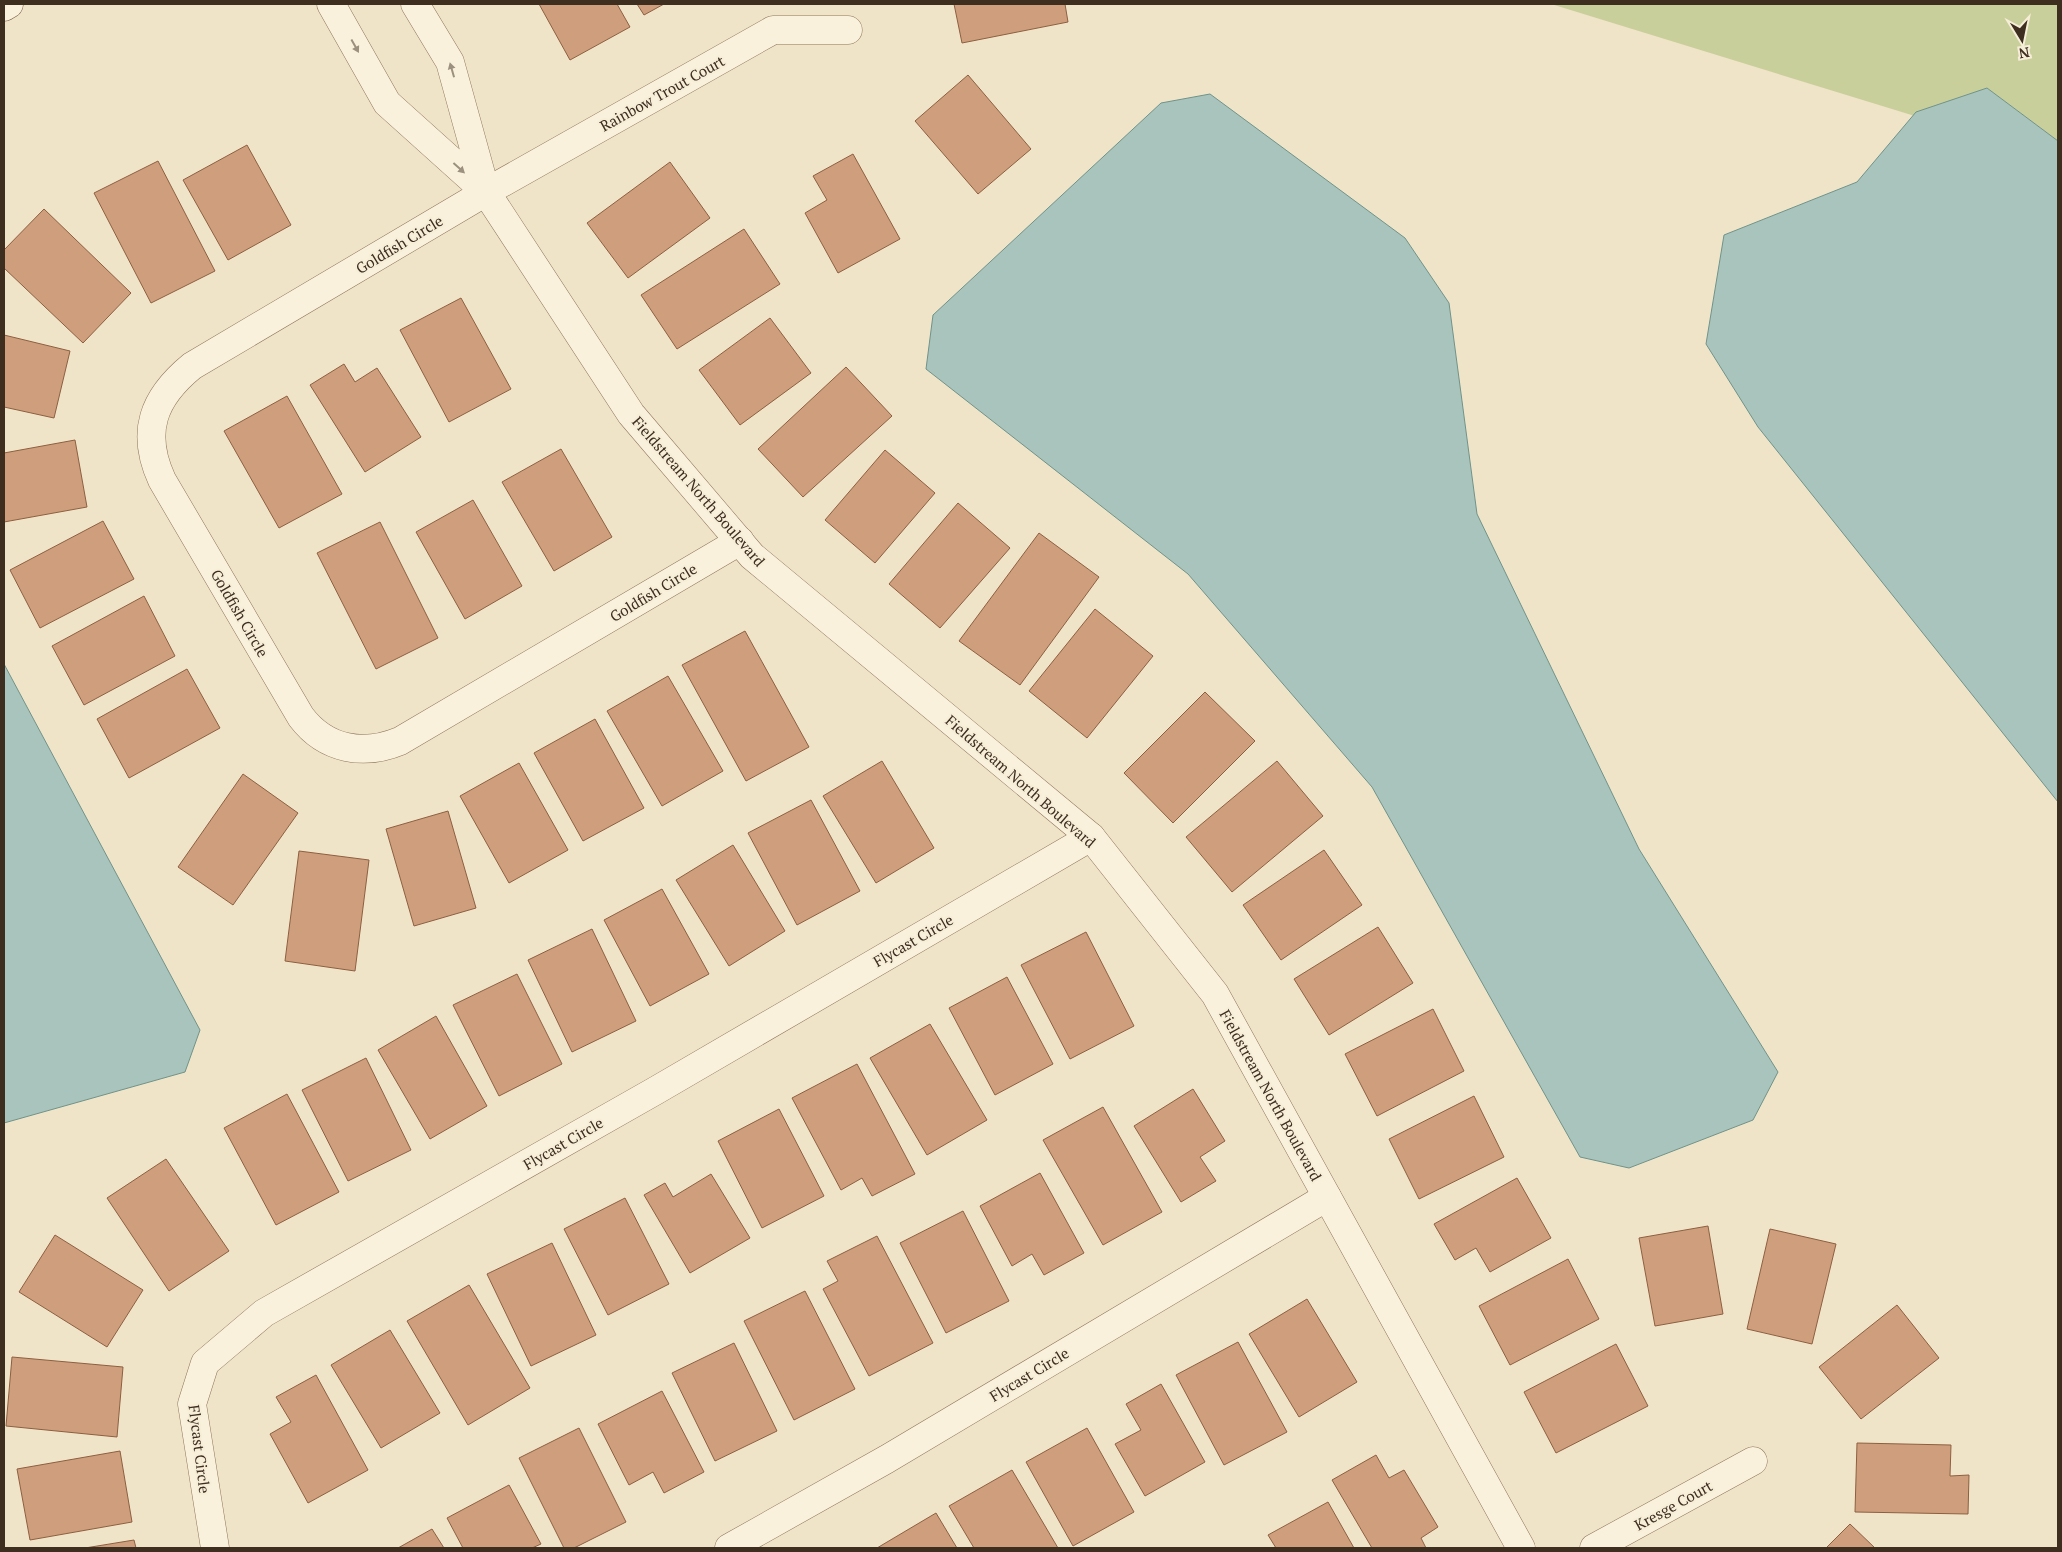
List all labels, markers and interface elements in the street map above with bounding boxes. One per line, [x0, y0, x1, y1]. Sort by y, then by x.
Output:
north arrow [1997, 15, 2047, 65]
one-way arrow [351, 40, 360, 53]
text: N [2017, 43, 2031, 64]
street label: Rainbow Trout Court [596, 50, 728, 136]
one-way arrow [448, 63, 456, 78]
one-way arrow [453, 162, 465, 174]
street label: Goldfish Circle [352, 210, 446, 278]
street label: Fieldstream North Boulevard [628, 412, 770, 570]
street label: Goldfish Circle [606, 558, 700, 626]
street label: Goldfish Circle [207, 565, 273, 661]
street label: Fieldstream North Boulevard [942, 710, 1100, 852]
street label: Flycast Circle [869, 909, 957, 971]
street label: Fieldstream North Boulevard [1216, 1006, 1326, 1184]
street label: Flycast Circle [519, 1112, 607, 1174]
street label: Flycast Circle [986, 1342, 1072, 1406]
street label: Flycast Circle [185, 1403, 215, 1495]
street label: Kresge Court [1630, 1475, 1716, 1535]

